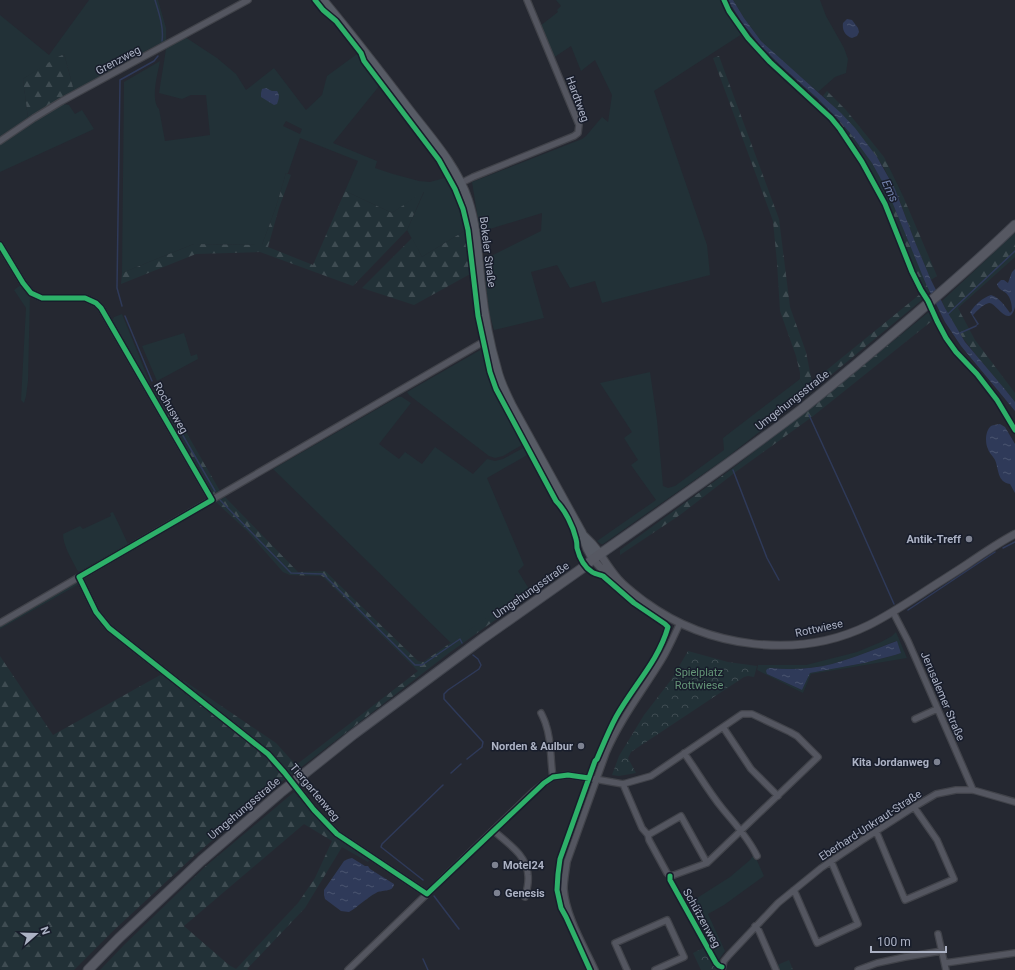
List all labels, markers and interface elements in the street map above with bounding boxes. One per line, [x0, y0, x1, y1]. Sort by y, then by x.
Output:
street label: Grenzweg [94, 43, 143, 78]
street label: Hardtweg [563, 75, 592, 124]
water label: Ems [879, 178, 901, 204]
street label: Bokeler Straße [477, 216, 498, 288]
street label: Umgehungsstraße [753, 367, 832, 433]
street label: Rochusweg [151, 380, 190, 436]
place label: Antik-Treff [907, 533, 961, 546]
marker: Antik-Treff [964, 534, 974, 544]
street label: Umgehungsstraße [491, 559, 572, 622]
street label: Rottwiese [794, 617, 844, 640]
street label: Jerusalemer Straße [918, 650, 967, 743]
park label: Spielplatz Rottwiese [675, 666, 723, 692]
place label: Norden & Aulbur [491, 740, 573, 753]
marker: Norden & Aulbur [576, 741, 586, 751]
place label: Kita Jordanweg [852, 756, 929, 769]
marker: Kita Jordanweg [932, 757, 942, 767]
street label: Tiergartenweg [287, 761, 342, 824]
street label: Umgehungsstraße [206, 774, 283, 842]
street label: Eberhard-Unkraut-Straße [816, 787, 924, 864]
place label: Motel24 [503, 859, 545, 872]
marker: Motel24 [490, 860, 500, 870]
street label: Schützenweg [680, 886, 723, 950]
place label: Genesis [505, 887, 545, 900]
marker: Genesis [492, 888, 502, 898]
north arrow [16, 914, 56, 954]
text: N [37, 925, 52, 937]
scale bar [871, 928, 946, 954]
text: 100 m [877, 935, 911, 949]

